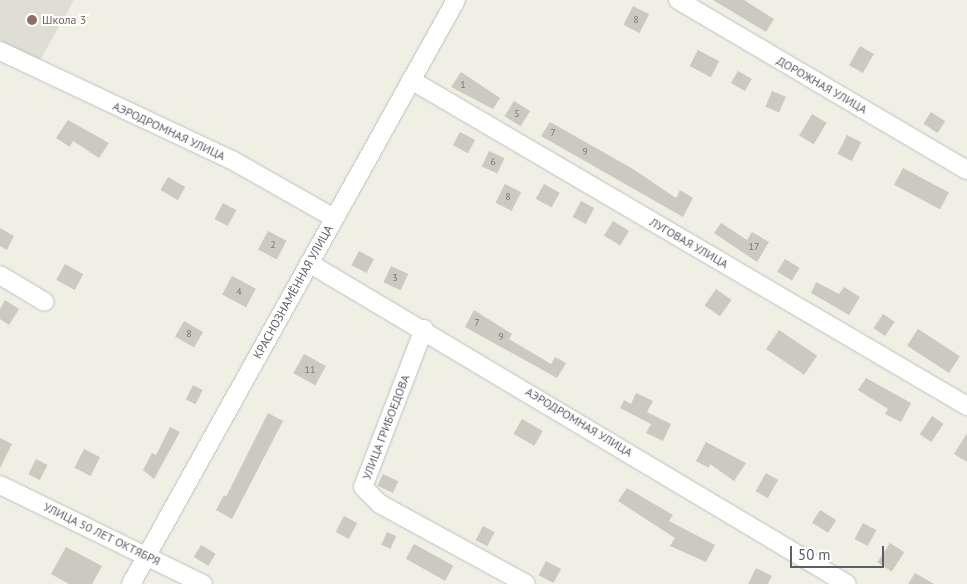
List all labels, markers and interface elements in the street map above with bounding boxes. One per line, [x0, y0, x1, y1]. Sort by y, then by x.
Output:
place label: Школа 3 [42, 13, 86, 27]
marker: Школа 3 [26, 14, 38, 26]
house number: 8 [633, 14, 639, 26]
street label: ДОРОЖНАЯ УЛИЦА [774, 53, 870, 117]
house number: 1 [460, 79, 466, 91]
street label: АЭРОДРОМНАЯ УЛИЦА [110, 99, 228, 163]
house number: 5 [514, 108, 520, 120]
house number: 7 [550, 127, 556, 139]
house number: 9 [582, 146, 588, 158]
house number: 6 [490, 156, 496, 168]
house number: 8 [505, 191, 511, 203]
street label: ЛУГОВАЯ УЛИЦА [647, 215, 731, 271]
street label: КРАСНОЗНАМЁННАЯ УЛИЦА [250, 222, 336, 362]
house number: 2 [270, 239, 276, 251]
house number: 17 [749, 241, 759, 253]
house number: 3 [392, 272, 398, 284]
house number: 4 [236, 286, 242, 298]
house number: 7 [474, 317, 480, 329]
house number: 8 [186, 328, 192, 340]
house number: 9 [498, 331, 504, 343]
house number: 11 [305, 364, 315, 376]
street label: УЛИЦА ГРИБОЕДОВА [359, 372, 413, 482]
street label: АЭРОДРОМНАЯ УЛИЦА [523, 384, 635, 460]
street label: УЛИЦА 50 ЛЕТ ОКТЯБРЯ [41, 499, 163, 569]
scale bar [792, 536, 886, 568]
text: 50 m [798, 545, 831, 564]

